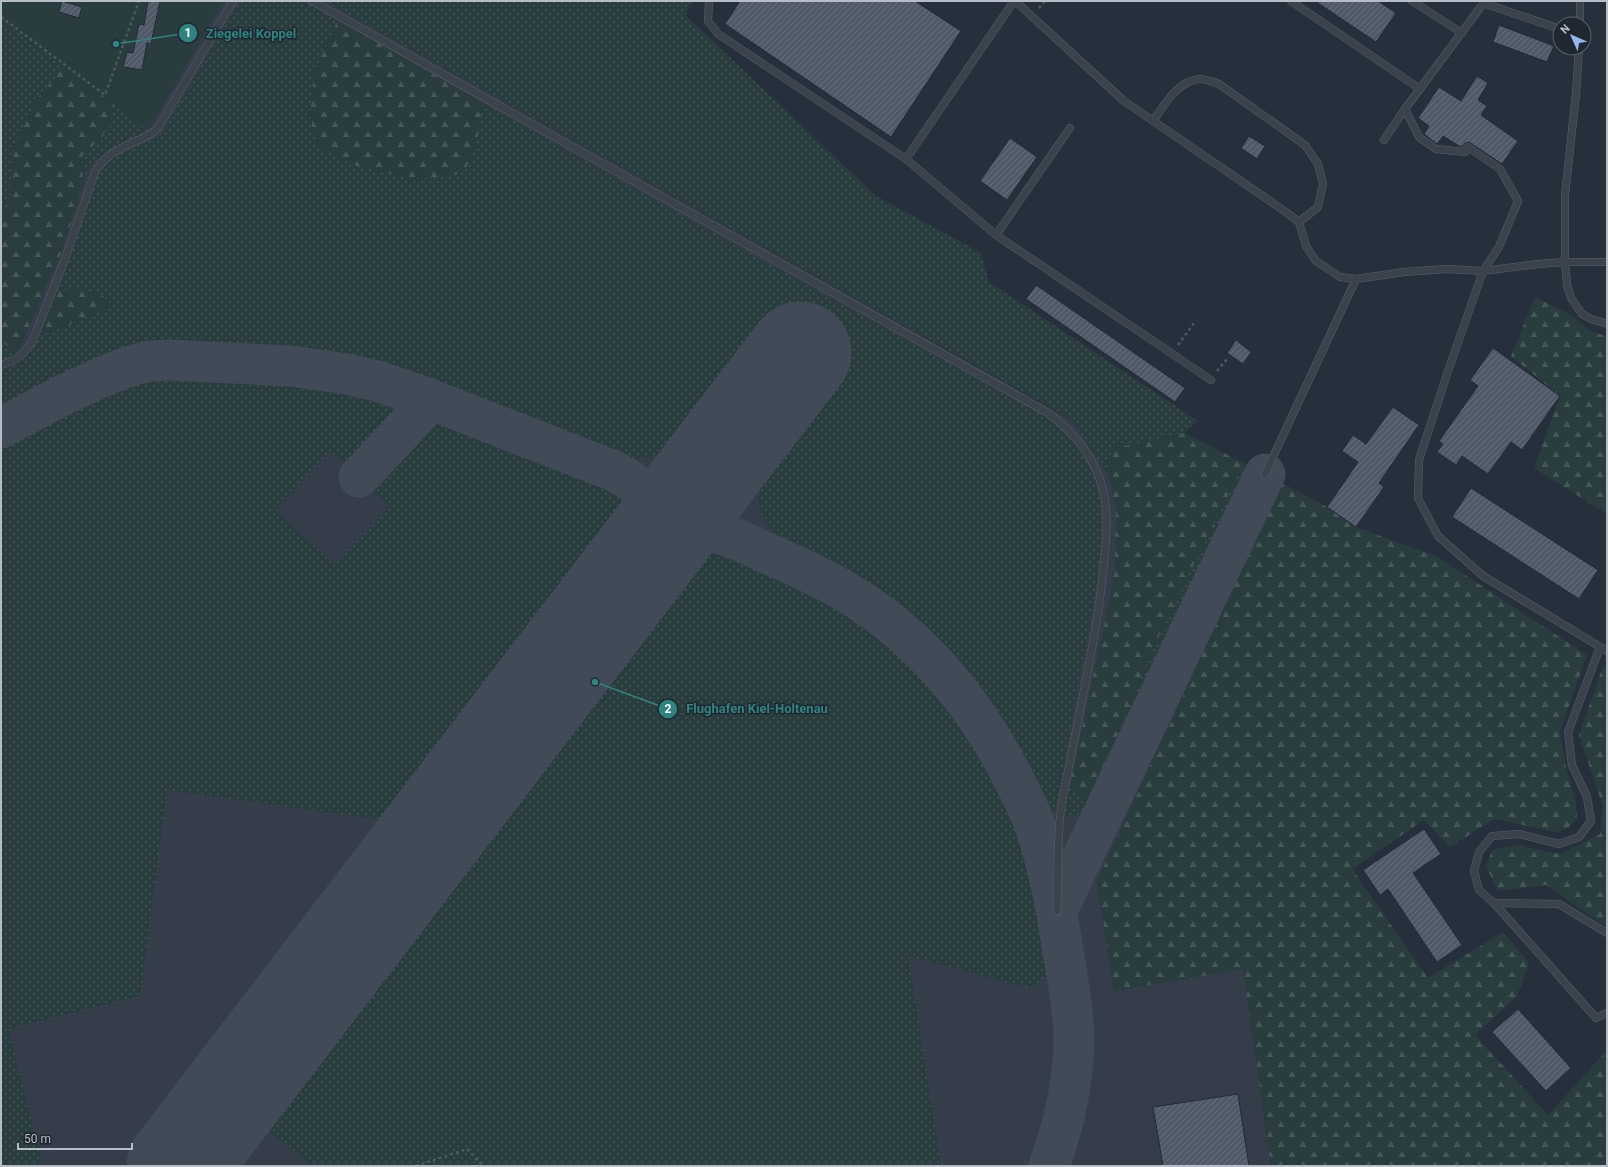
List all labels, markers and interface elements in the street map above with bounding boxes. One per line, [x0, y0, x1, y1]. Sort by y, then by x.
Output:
north arrow [1552, 16, 1592, 56]
callout: Ziegelei Koppel [178, 21, 304, 46]
text: N [1558, 22, 1573, 37]
text: 1 [185, 26, 191, 40]
text: Ziegelei Koppel [206, 26, 296, 41]
callout: Flughafen Kiel-Holtenau [658, 696, 836, 721]
text: Flughafen Kiel-Holtenau [686, 701, 828, 716]
text: 2 [665, 702, 672, 716]
scale bar [18, 1125, 132, 1151]
text: 50 m [24, 1132, 51, 1146]

